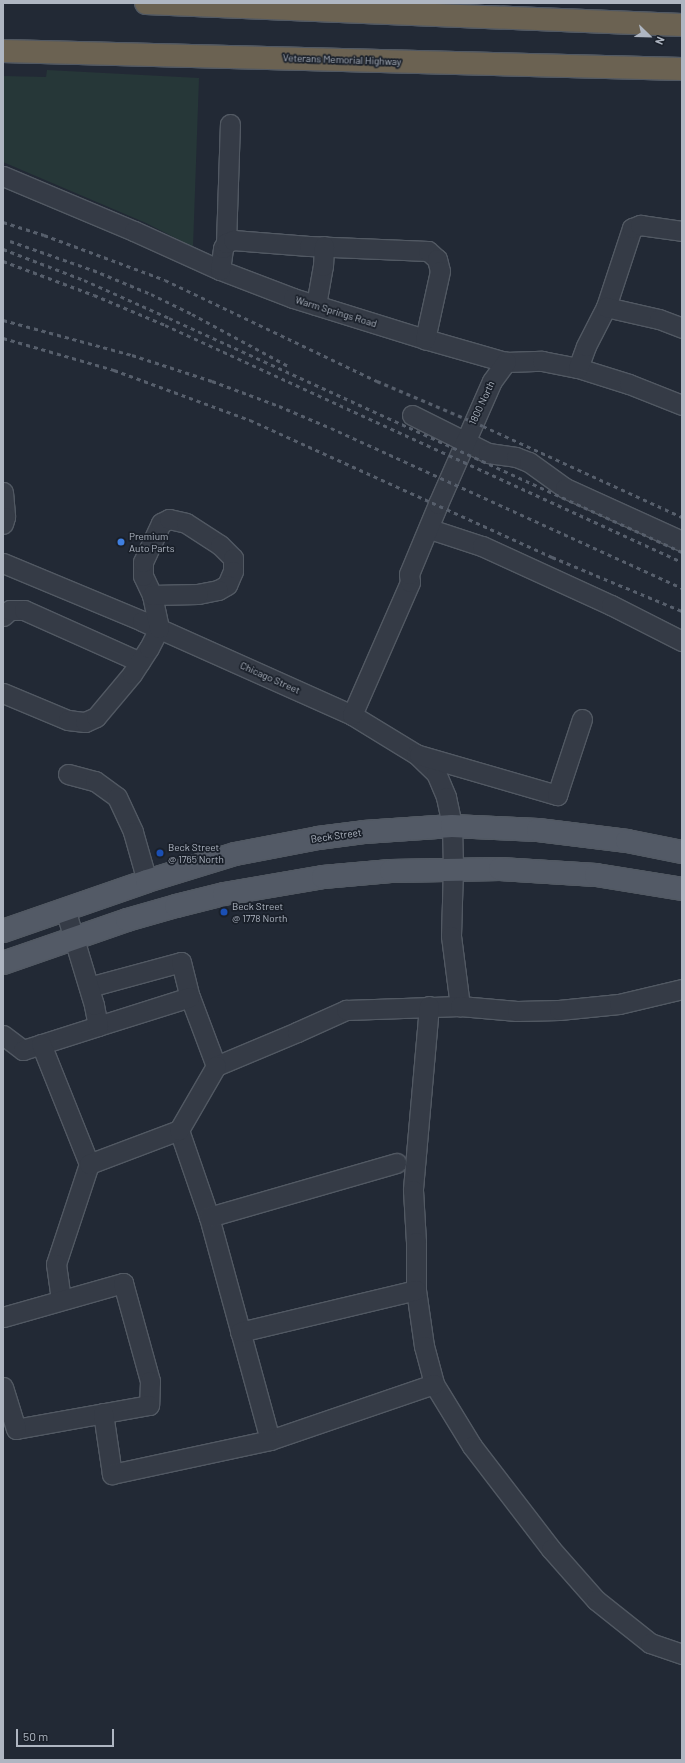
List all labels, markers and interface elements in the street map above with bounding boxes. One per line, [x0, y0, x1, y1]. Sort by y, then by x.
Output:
north arrow [629, 16, 669, 56]
text: N [653, 35, 668, 47]
street label: Veterans Memorial Highway [283, 52, 401, 68]
street label: Warm Springs Road [294, 294, 378, 330]
street label: 1800 North [467, 379, 497, 427]
place label: Premium Auto Parts [129, 530, 175, 554]
marker: Premium Auto Parts [116, 537, 126, 547]
street label: Chicago Street [238, 659, 302, 697]
street label: Beck Street [310, 827, 362, 845]
place label: Beck Street @ 1765 North [168, 841, 224, 864]
marker: Beck Street @ 1765 North [155, 848, 165, 858]
place label: Beck Street @ 1778 North [232, 900, 287, 924]
marker: Beck Street @ 1778 North [219, 907, 229, 917]
scale bar [18, 1721, 116, 1747]
text: 50 m [23, 1729, 48, 1743]

